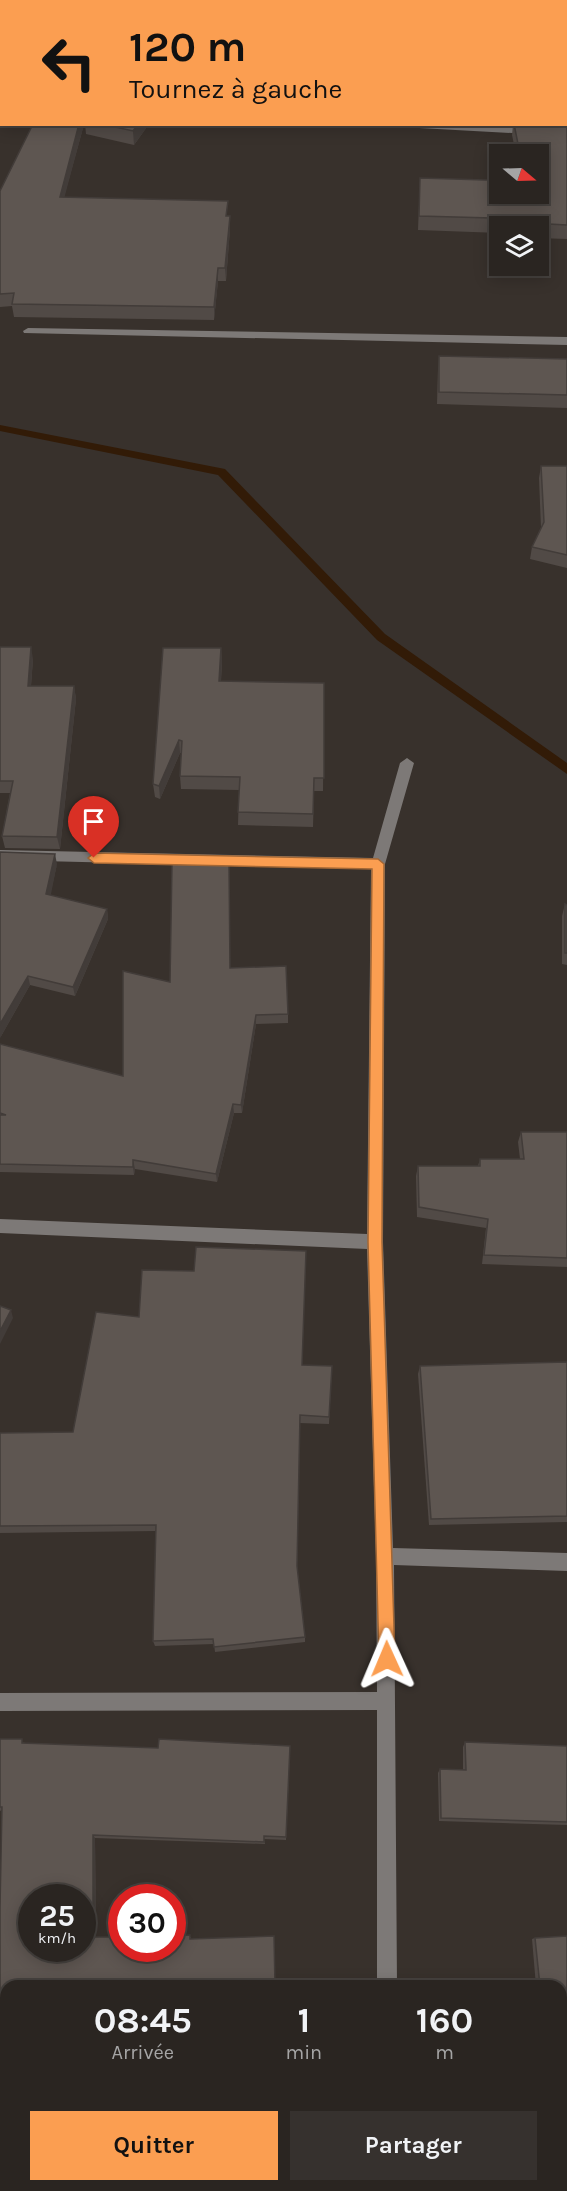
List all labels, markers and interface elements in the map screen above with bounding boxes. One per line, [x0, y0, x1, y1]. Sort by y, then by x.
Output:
text: 120 m [129, 22, 246, 72]
icon: left [30, 24, 108, 102]
text: Tournez à gauche [129, 73, 342, 105]
north arrow [489, 144, 549, 204]
map controls [489, 144, 549, 276]
button: layers [489, 216, 549, 276]
pin [68, 796, 119, 858]
icon: arrive [77, 805, 110, 838]
position arrow [355, 1627, 419, 1691]
speed limit sign: 30 [108, 1884, 186, 1962]
text: 25 [39, 1898, 75, 1934]
text: km/h [38, 1929, 76, 1947]
text: 08:45 [94, 1999, 192, 2041]
text: 1 [297, 1999, 310, 2041]
text: 160 [416, 1999, 473, 2041]
text: Arrivée [111, 2041, 174, 2064]
text: min [285, 2041, 322, 2064]
text: m [435, 2041, 454, 2064]
button: Quitter [30, 2111, 278, 2180]
button: Partager [290, 2111, 537, 2180]

